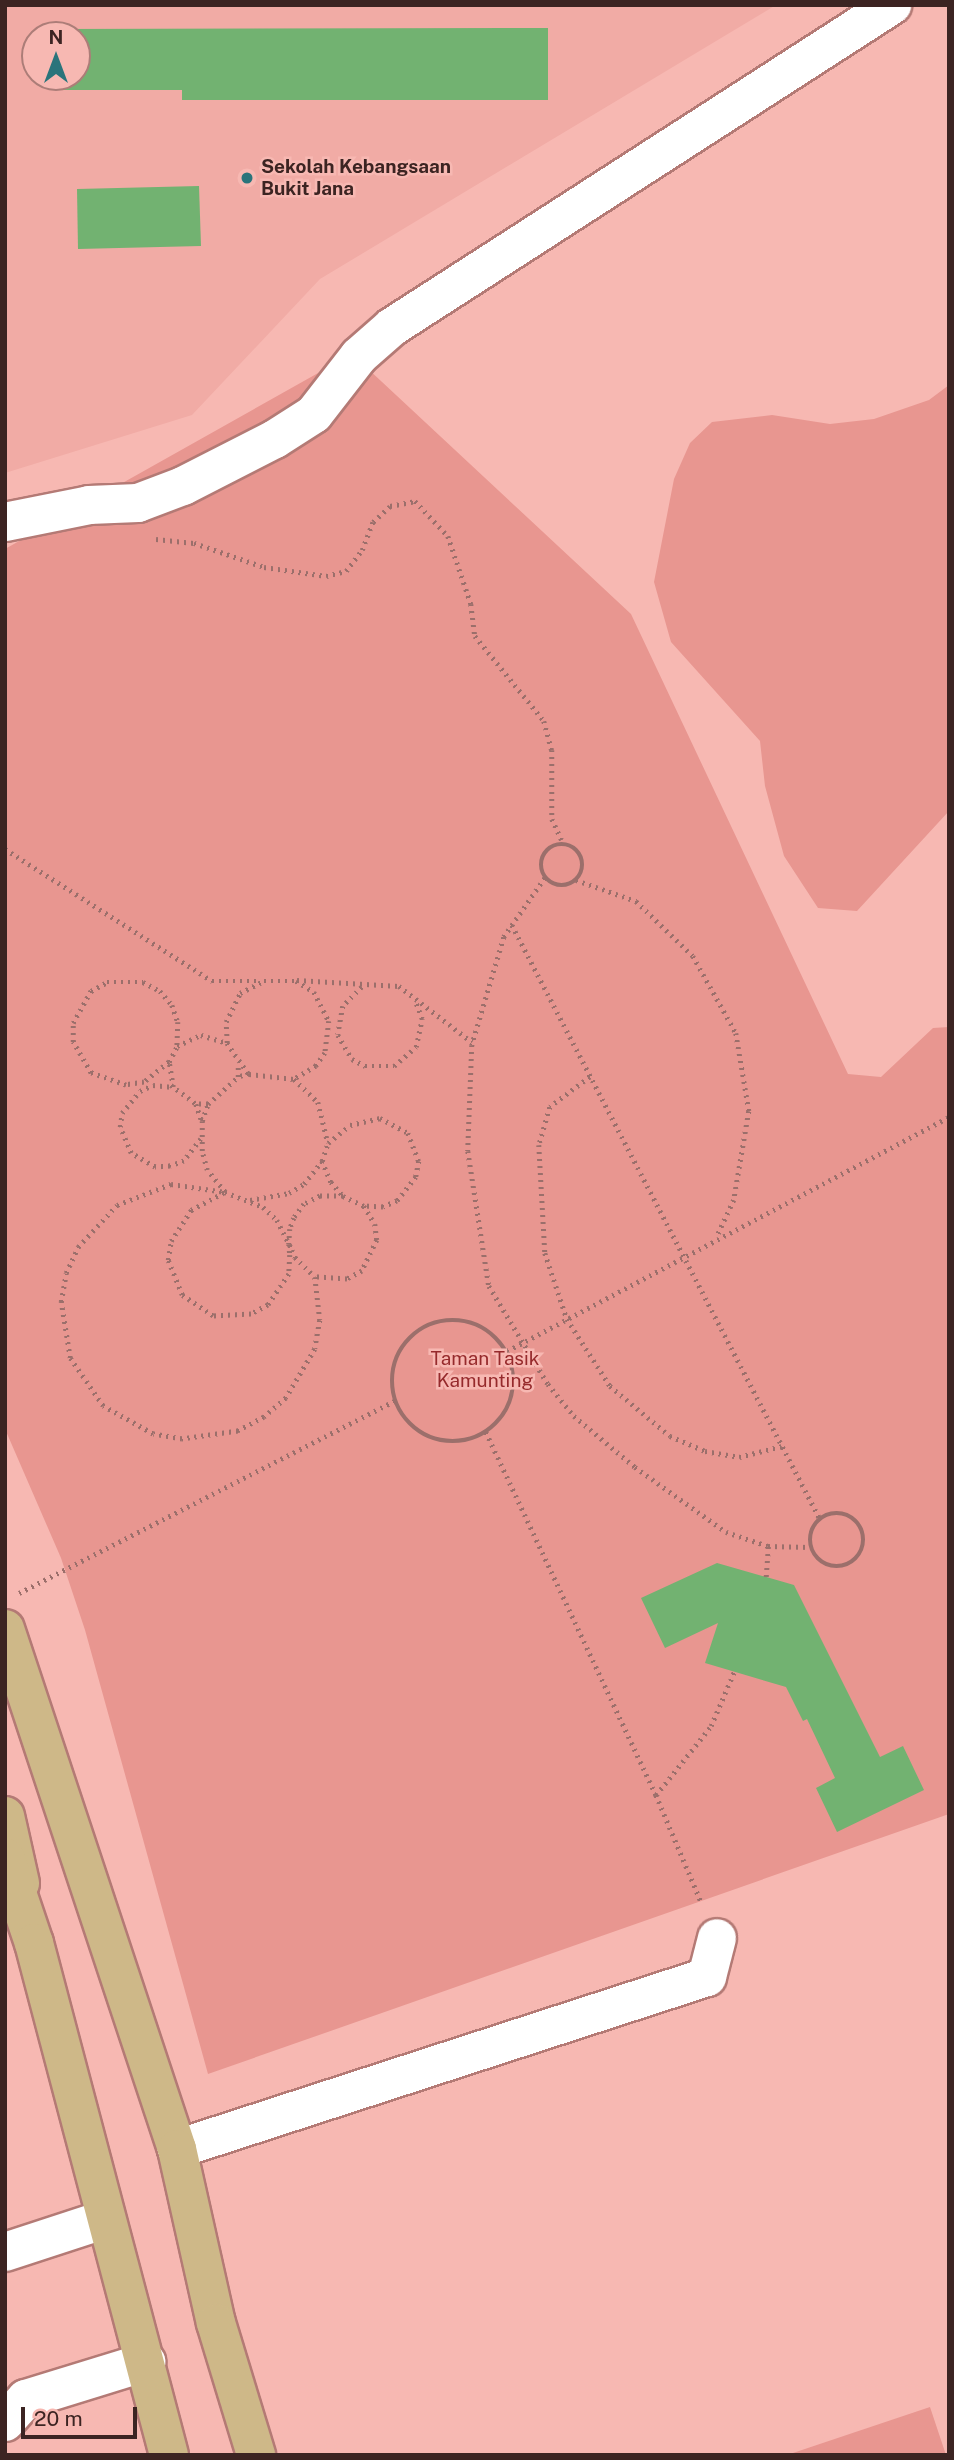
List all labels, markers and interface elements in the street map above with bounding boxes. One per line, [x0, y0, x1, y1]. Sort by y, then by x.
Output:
north arrow [21, 21, 91, 91]
text: N [49, 26, 63, 48]
place label: Sekolah Kebangsaan Bukit Jana [261, 156, 451, 200]
marker: Sekolah Kebangsaan Bukit Jana [239, 170, 255, 186]
park label: Taman Tasik Kamunting [431, 1348, 539, 1392]
scale bar [24, 2394, 140, 2438]
text: 20 m [34, 2406, 83, 2431]

